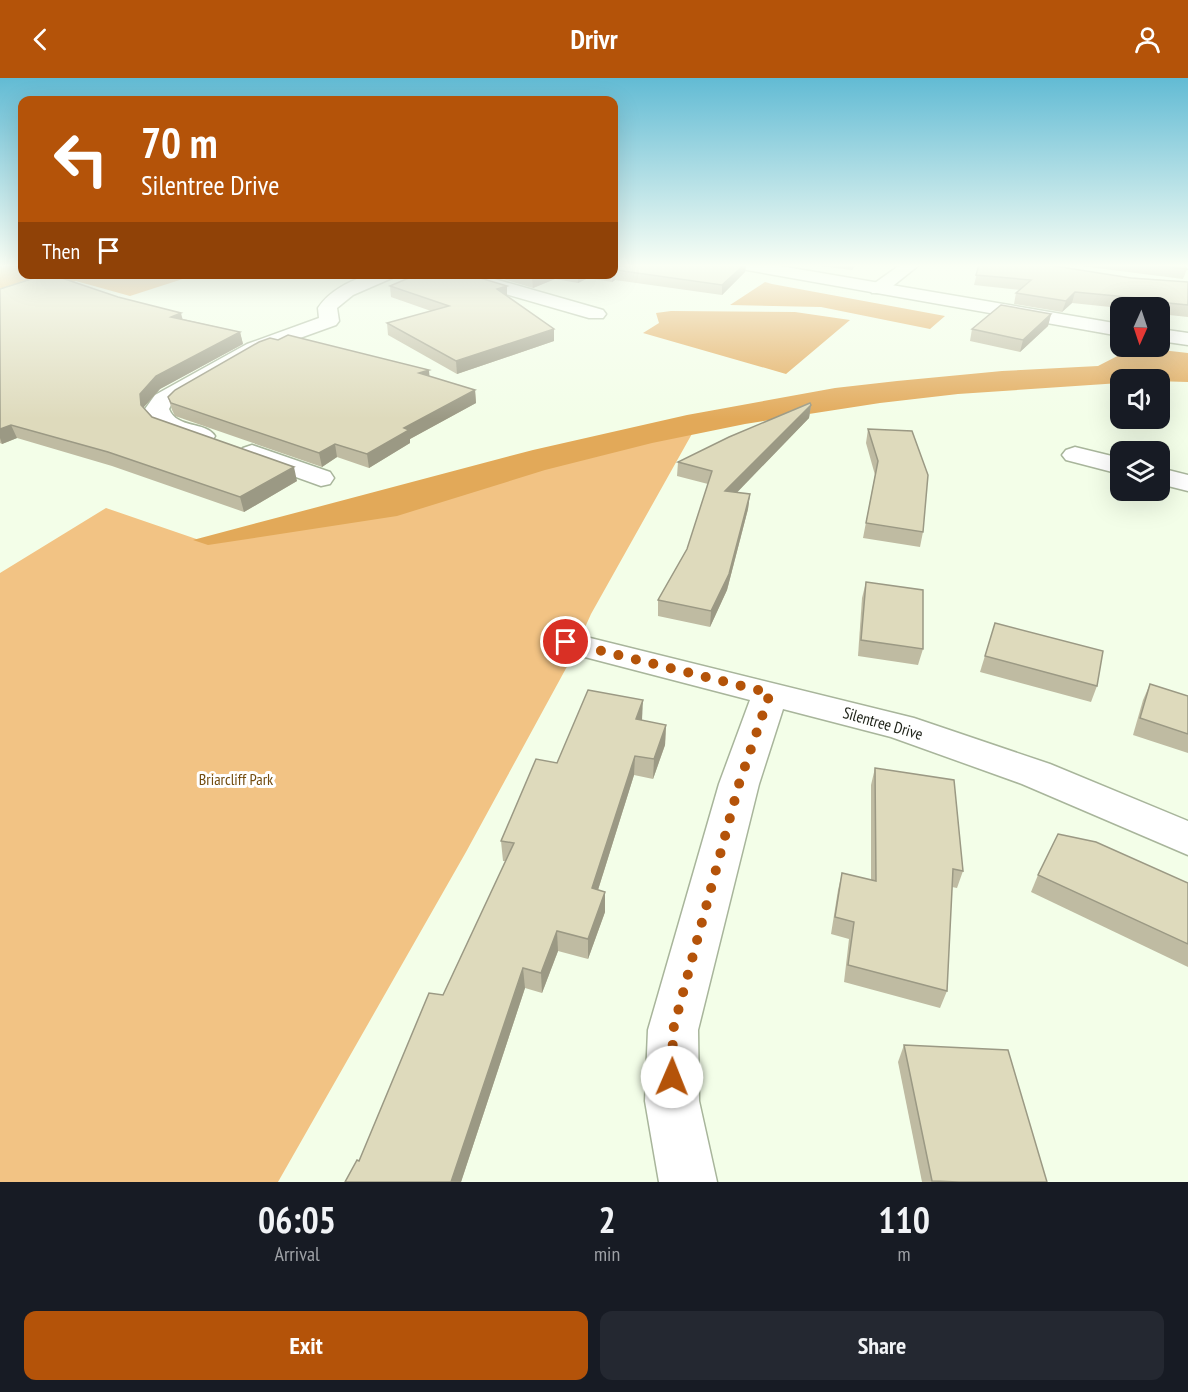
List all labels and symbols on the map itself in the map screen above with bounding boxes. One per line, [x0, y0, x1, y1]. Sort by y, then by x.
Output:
north arrow [1110, 297, 1170, 357]
pin [540, 616, 591, 667]
street label: Silentree Drive [841, 702, 925, 744]
park label: Briarcliff Park [199, 769, 274, 789]
position arrow [640, 1045, 704, 1109]

